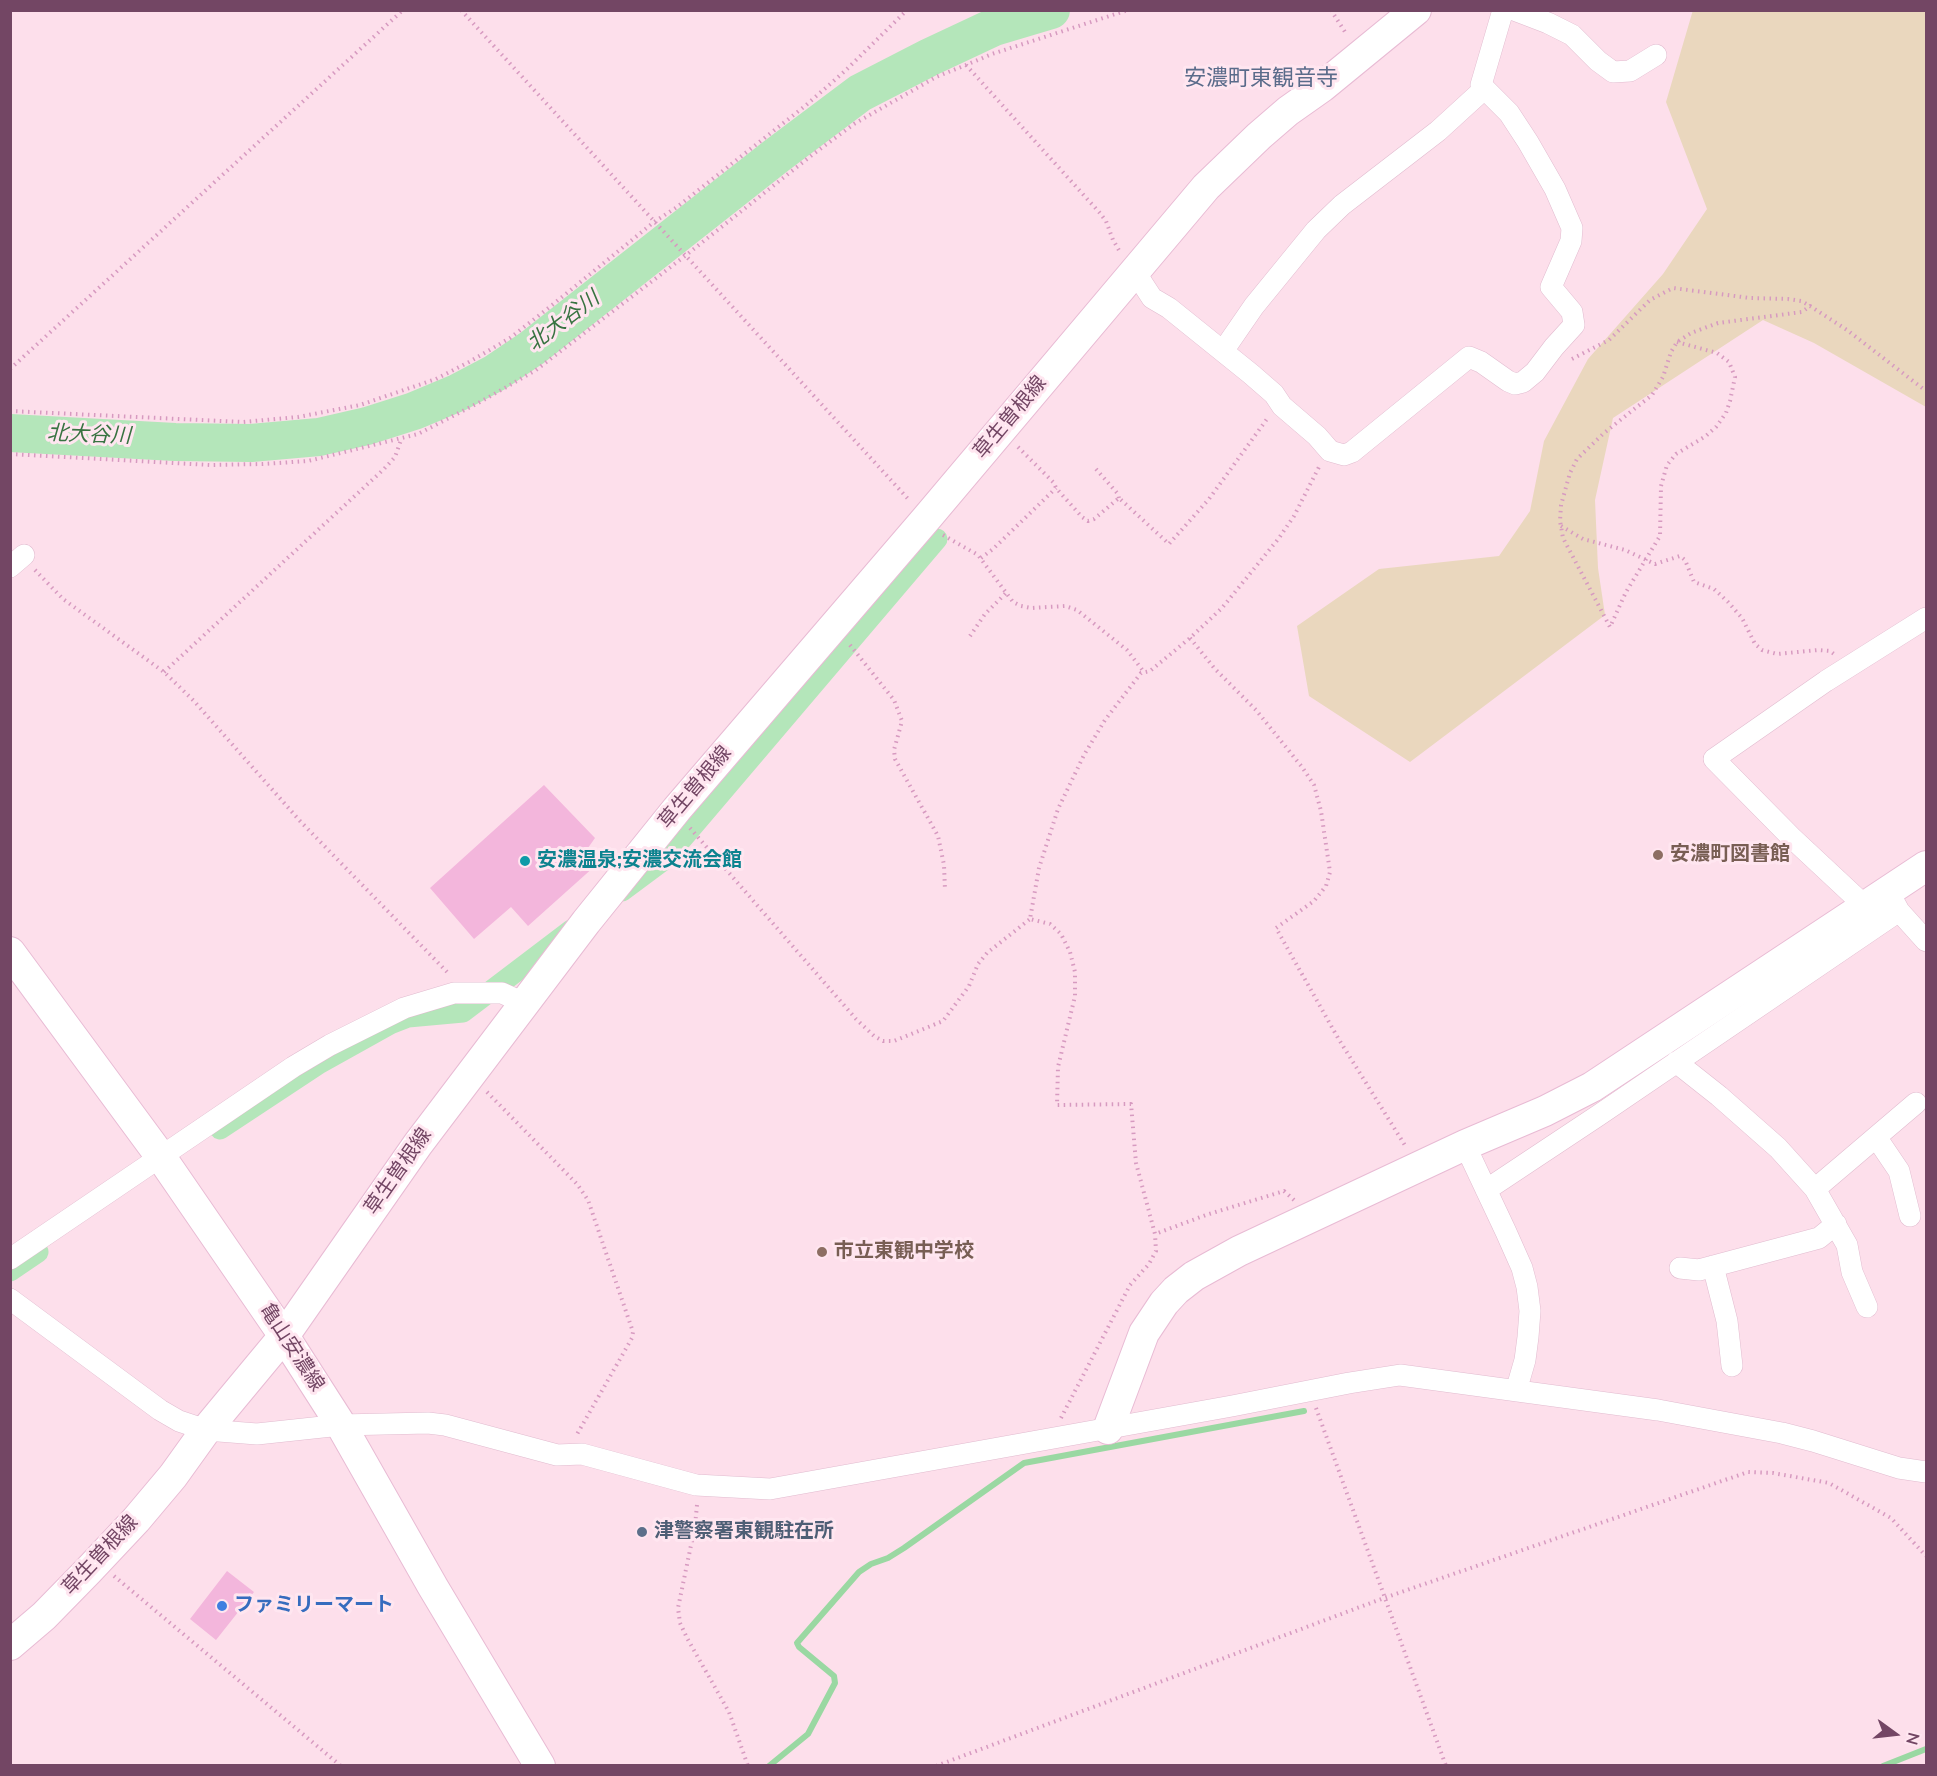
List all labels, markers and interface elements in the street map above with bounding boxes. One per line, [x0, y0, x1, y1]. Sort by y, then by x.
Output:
district label: 安濃町東観音寺 [1184, 67, 1338, 93]
water label: 北大谷川 [523, 287, 605, 357]
street label: 草生曽根線 [970, 372, 1052, 464]
water label: 北大谷川 [47, 422, 131, 450]
street label: 草生曽根線 [655, 742, 737, 834]
place label: 安濃町図書館 [1670, 843, 1790, 867]
marker: 安濃町図書館 [1651, 848, 1665, 862]
place label: 安濃温泉;安濃交流会館 [537, 849, 742, 873]
marker: 安濃温泉;安濃交流会館 [518, 854, 532, 868]
street label: 草生曽根線 [360, 1124, 438, 1220]
place label: 市立東観中学校 [834, 1240, 974, 1264]
marker: 市立東観中学校 [815, 1245, 829, 1259]
street label: 亀山安濃線 [254, 1300, 328, 1396]
street label: 草生曽根線 [58, 1511, 144, 1601]
place label: 津警察署東観駐在所 [654, 1520, 834, 1544]
marker: 津警察署東観駐在所 [635, 1525, 649, 1539]
place label: ファミリーマート [234, 1594, 394, 1618]
marker: ファミリーマート [215, 1599, 229, 1613]
north arrow [1865, 1704, 1925, 1764]
text: N [1900, 1730, 1925, 1747]

